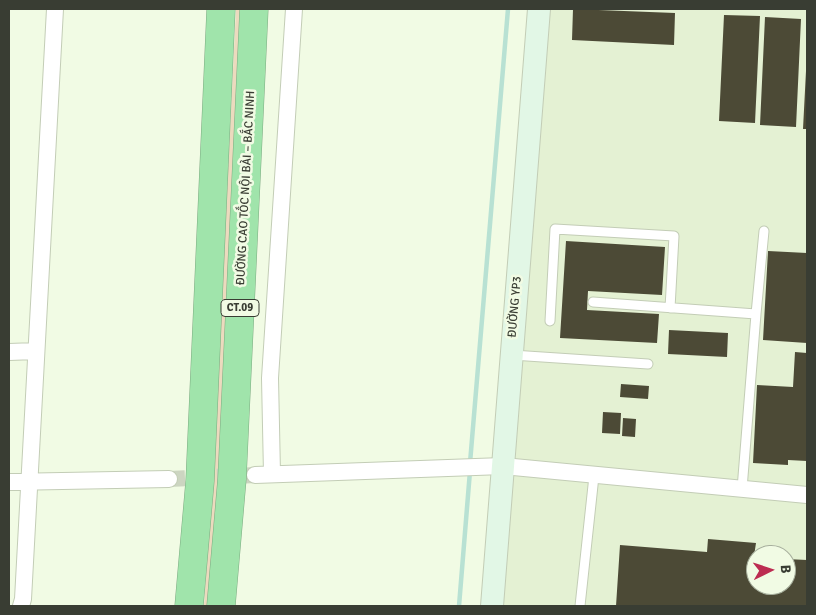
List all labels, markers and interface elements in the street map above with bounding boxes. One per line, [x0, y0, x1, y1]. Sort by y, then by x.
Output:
street label: ĐƯỜNG CAO TỐC NỘI BÀI – BẮC NINH [234, 90, 258, 286]
street label: ĐƯỜNG YP3 [505, 276, 525, 338]
road number: CT.09 [221, 300, 259, 316]
north arrow [746, 545, 796, 595]
text: B [777, 564, 794, 574]

